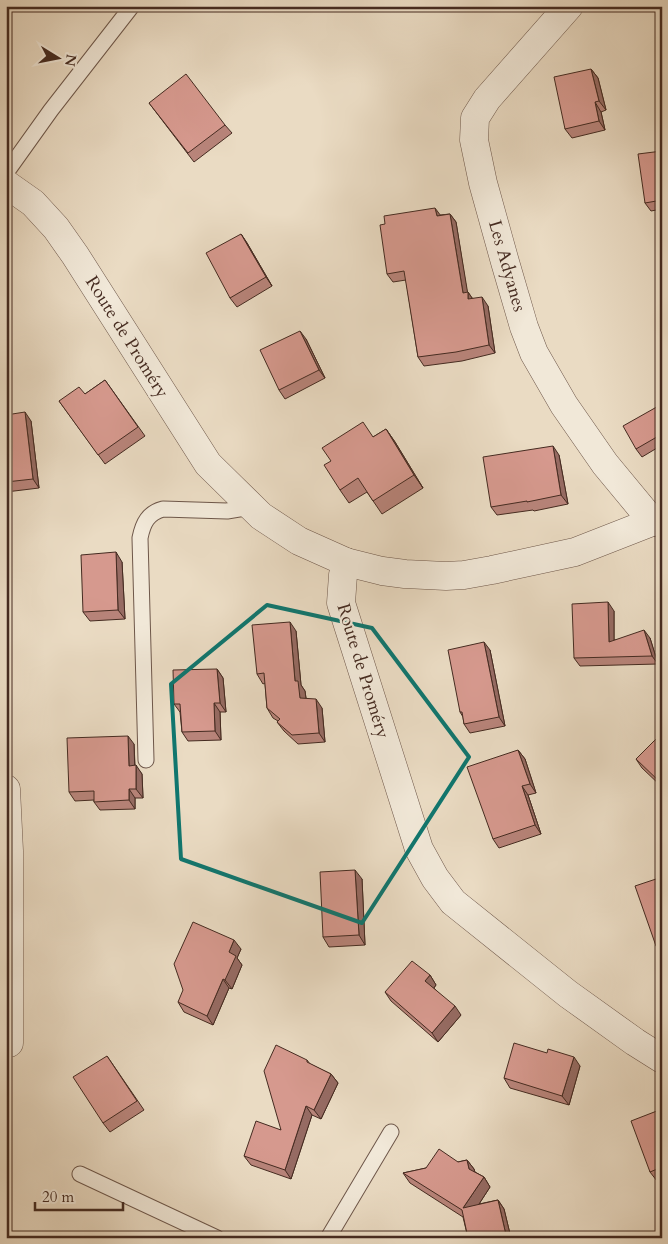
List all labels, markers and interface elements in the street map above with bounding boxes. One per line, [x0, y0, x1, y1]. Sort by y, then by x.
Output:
north arrow [32, 32, 82, 82]
text: N [60, 53, 81, 68]
street label: Les Adyanes [482, 217, 532, 315]
street label: Route de Proméry [79, 271, 175, 403]
street label: Route de Proméry [331, 601, 396, 742]
scale bar [35, 1179, 122, 1211]
text: 20 m [42, 1187, 74, 1207]

